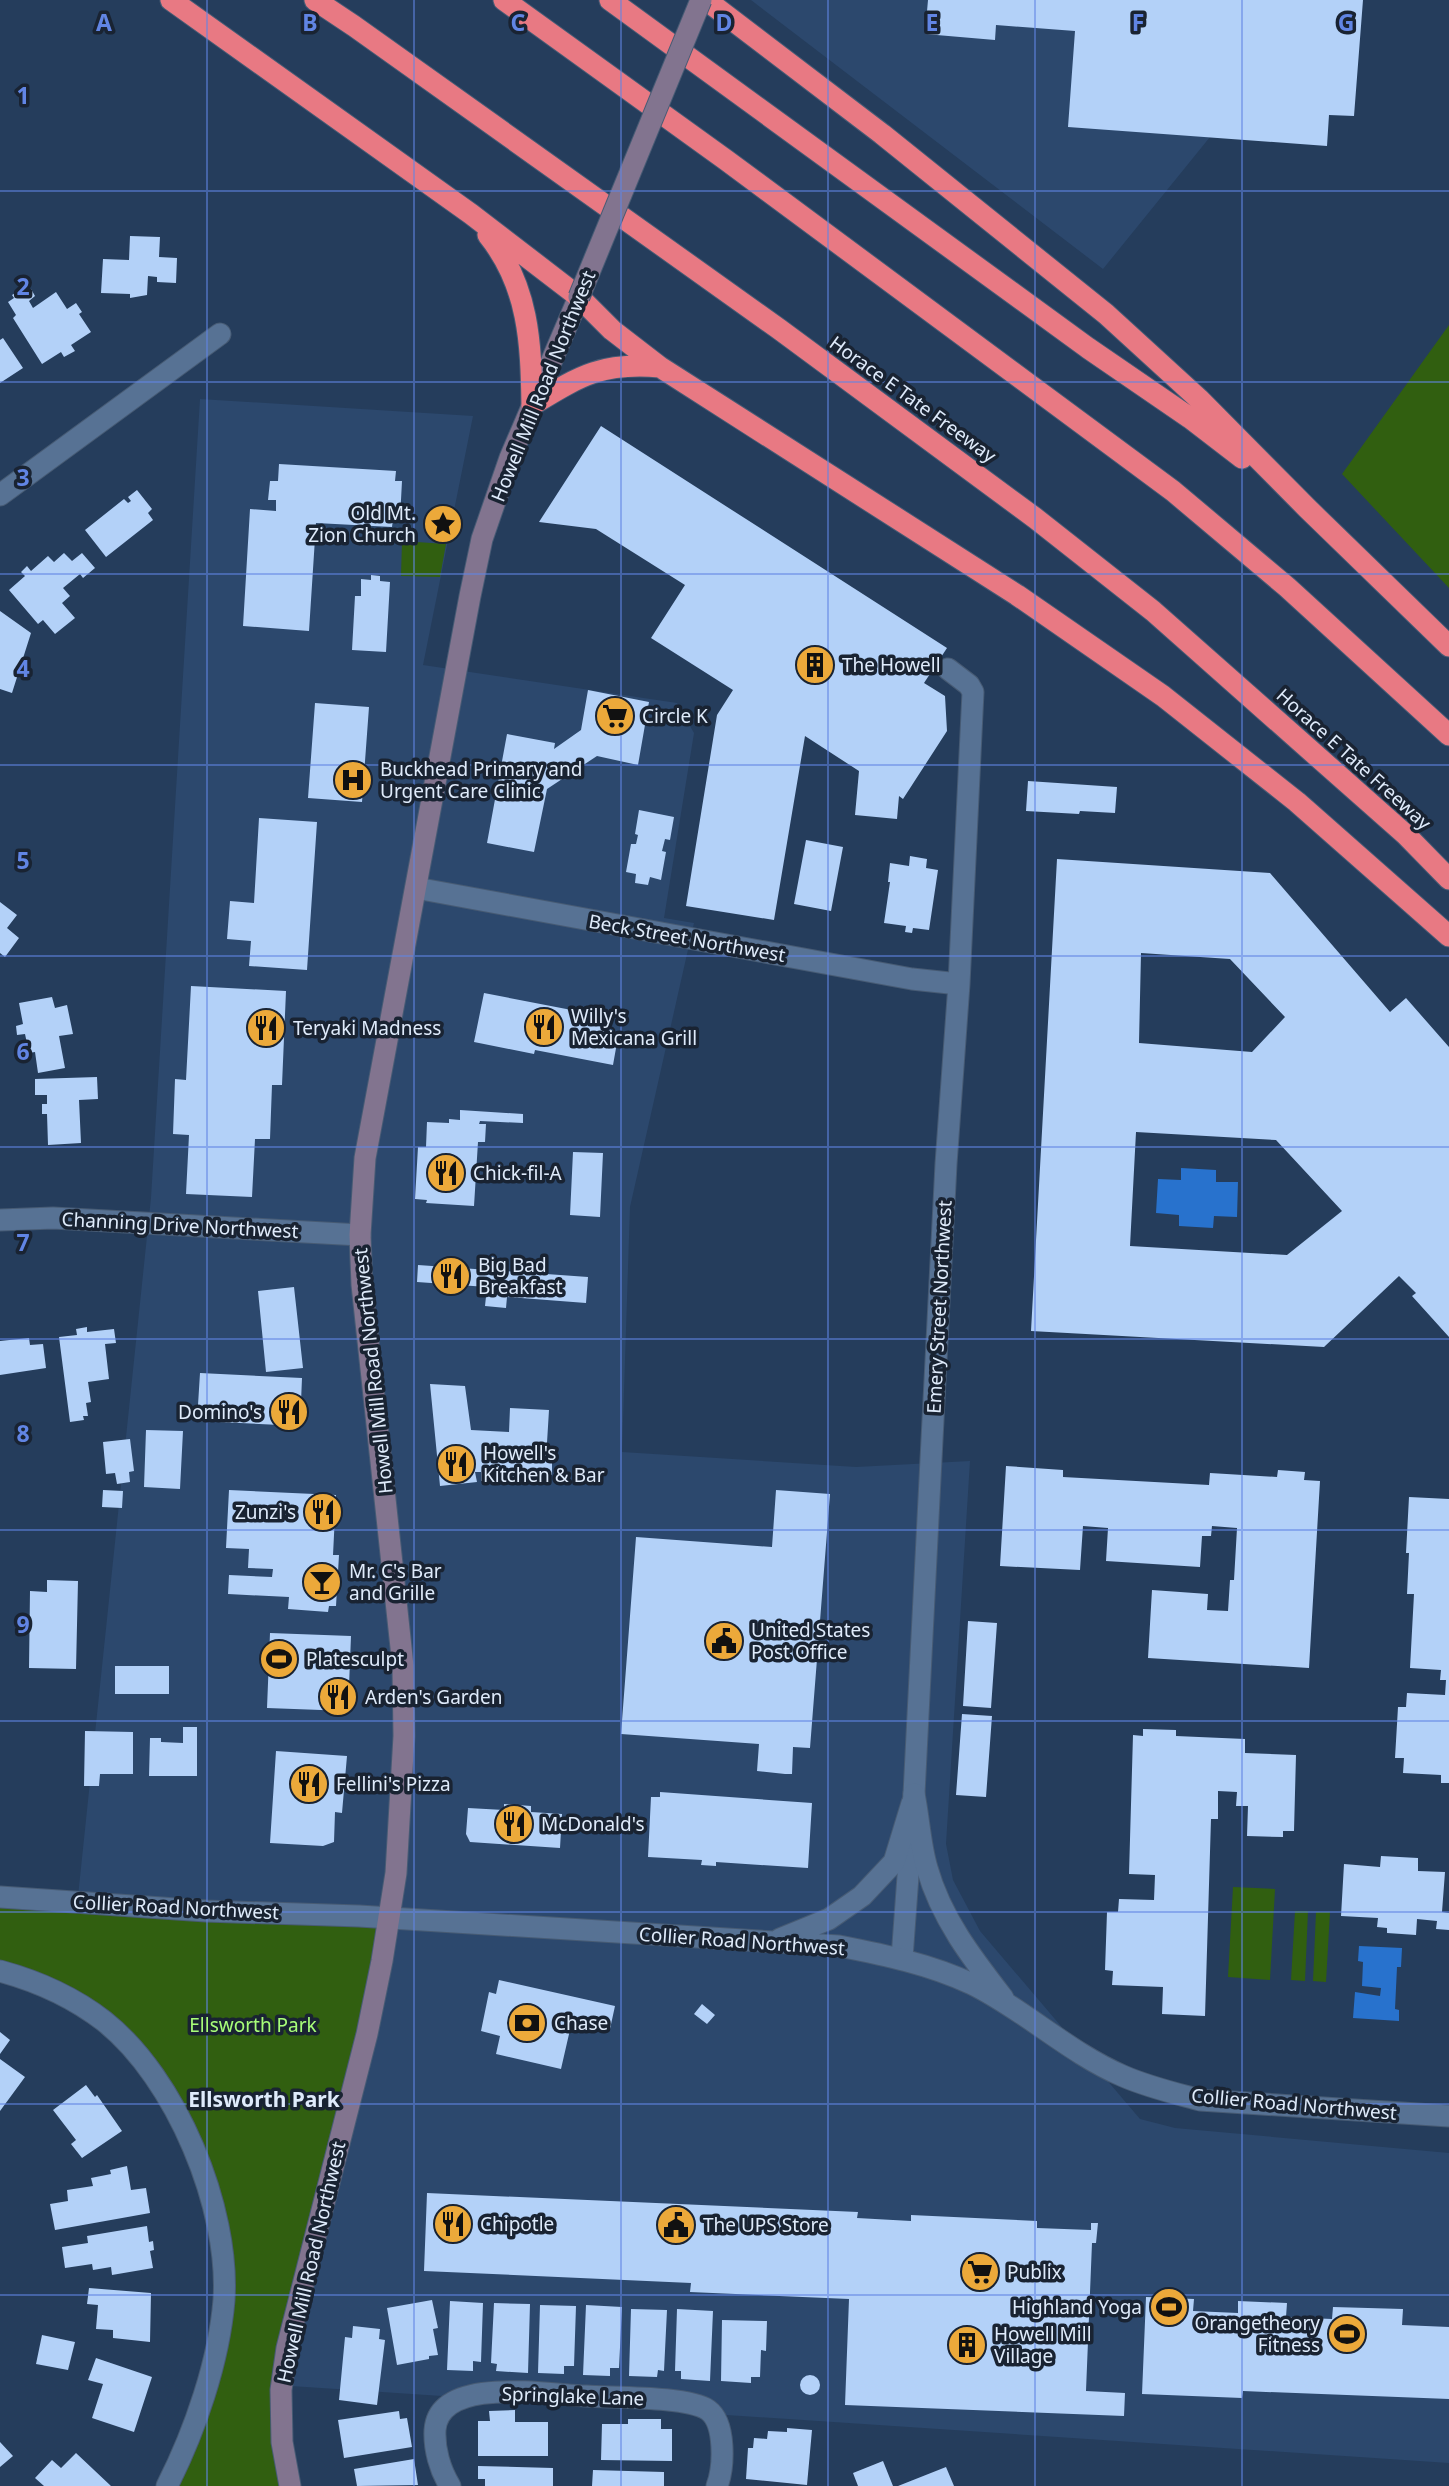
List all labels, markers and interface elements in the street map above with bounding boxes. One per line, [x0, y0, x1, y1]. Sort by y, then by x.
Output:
text: A [96, 6, 112, 38]
text: B [302, 6, 318, 38]
text: C [511, 6, 526, 38]
text: D [716, 6, 732, 38]
text: E [926, 6, 938, 38]
text: F [1132, 6, 1144, 38]
text: G [1338, 6, 1354, 38]
text: 1 [16, 79, 30, 111]
street label: Howell Mill Road Northwest [485, 266, 601, 505]
text: 2 [16, 270, 30, 302]
street label: Horace E Tate Freeway [825, 330, 1002, 468]
text: 3 [16, 461, 30, 493]
place label: Old Mt. Zion Church [308, 500, 416, 548]
place icon: Old Mt. Zion Church [422, 503, 464, 545]
building icon: The Howell [794, 644, 836, 686]
text: 4 [16, 652, 30, 684]
place label: The Howell [842, 652, 941, 678]
street label: Horace E Tate Freeway [1271, 682, 1437, 836]
supermarket icon: Circle K [594, 695, 636, 737]
place label: Circle K [642, 703, 708, 729]
place label: Buckhead Primary and Urgent Care Clinic [380, 756, 582, 804]
hospital icon: Buckhead Primary and Urgent Care Clinic [332, 759, 374, 801]
text: 5 [16, 844, 30, 876]
street label: Beck Street Northwest [587, 908, 788, 968]
place label: Willy's Mexicana Grill [571, 1003, 697, 1051]
restaurant icon: Willy's Mexicana Grill [523, 1006, 565, 1048]
restaurant icon: Teryaki Madness [245, 1007, 287, 1049]
place label: Teryaki Madness [293, 1015, 441, 1041]
text: 6 [16, 1035, 30, 1067]
restaurant icon: Chick-fil-A [425, 1152, 467, 1194]
place label: Chick-fil-A [473, 1160, 562, 1186]
street label: Emery Street Northwest [920, 1200, 958, 1414]
street label: Channing Drive Northwest [61, 1206, 299, 1244]
text: 7 [16, 1226, 30, 1258]
street label: Howell Mill Road Northwest [347, 1247, 399, 1495]
place label: Big Bad Breakfast [478, 1252, 563, 1300]
restaurant icon: Big Bad Breakfast [430, 1255, 472, 1297]
restaurant icon: Domino's [268, 1391, 310, 1433]
place label: Domino's [178, 1399, 262, 1425]
text: 8 [16, 1417, 30, 1449]
place label: Howell's Kitchen & Bar [483, 1440, 605, 1488]
restaurant icon: Howell's Kitchen & Bar [435, 1443, 477, 1485]
restaurant icon: Zunzi's [302, 1491, 344, 1533]
place label: Zunzi's [235, 1499, 296, 1525]
place label: Mr. C's Bar and Grille [349, 1558, 442, 1606]
bar icon: Mr. C's Bar and Grille [301, 1561, 343, 1603]
text: 9 [16, 1608, 30, 1640]
place label: United States Post Office [751, 1617, 870, 1665]
public building icon: United States Post Office [703, 1620, 745, 1662]
sports icon: Platesculpt [258, 1638, 300, 1680]
place label: Platesculpt [306, 1646, 404, 1672]
restaurant icon: Arden's Garden [317, 1676, 359, 1718]
place label: Arden's Garden [365, 1684, 502, 1710]
restaurant icon: Fellini's Pizza [288, 1763, 330, 1805]
place label: Fellini's Pizza [336, 1771, 451, 1797]
restaurant icon: McDonald's [493, 1803, 535, 1845]
place label: McDonald's [541, 1811, 645, 1837]
street label: Collier Road Northwest [72, 1889, 280, 1925]
street label: Collier Road Northwest [638, 1921, 846, 1961]
bank icon: Chase [506, 2002, 548, 2044]
place label: Chase [554, 2010, 608, 2036]
park label: Ellsworth Park [189, 2012, 317, 2038]
street label: Collier Road Northwest [1190, 2082, 1398, 2126]
district label: Ellsworth Park [188, 2085, 341, 2113]
street label: Howell Mill Road Northwest [271, 2139, 351, 2385]
restaurant icon: Chipotle [432, 2203, 474, 2245]
public building icon: The UPS Store [655, 2204, 697, 2246]
place label: Chipotle [480, 2211, 554, 2237]
place label: The UPS Store [703, 2212, 829, 2238]
supermarket icon: Publix [959, 2251, 1001, 2293]
place label: Publix [1007, 2259, 1062, 2285]
sports icon: Highland Yoga [1148, 2286, 1190, 2328]
place label: Highland Yoga [1012, 2294, 1142, 2320]
place label: Orangetheory Fitness [1195, 2310, 1320, 2358]
sports icon: Orangetheory Fitness [1326, 2313, 1368, 2355]
place label: Howell Mill Village [994, 2321, 1092, 2369]
building icon: Howell Mill Village [946, 2324, 988, 2366]
street label: Springlake Lane [501, 2381, 645, 2411]

